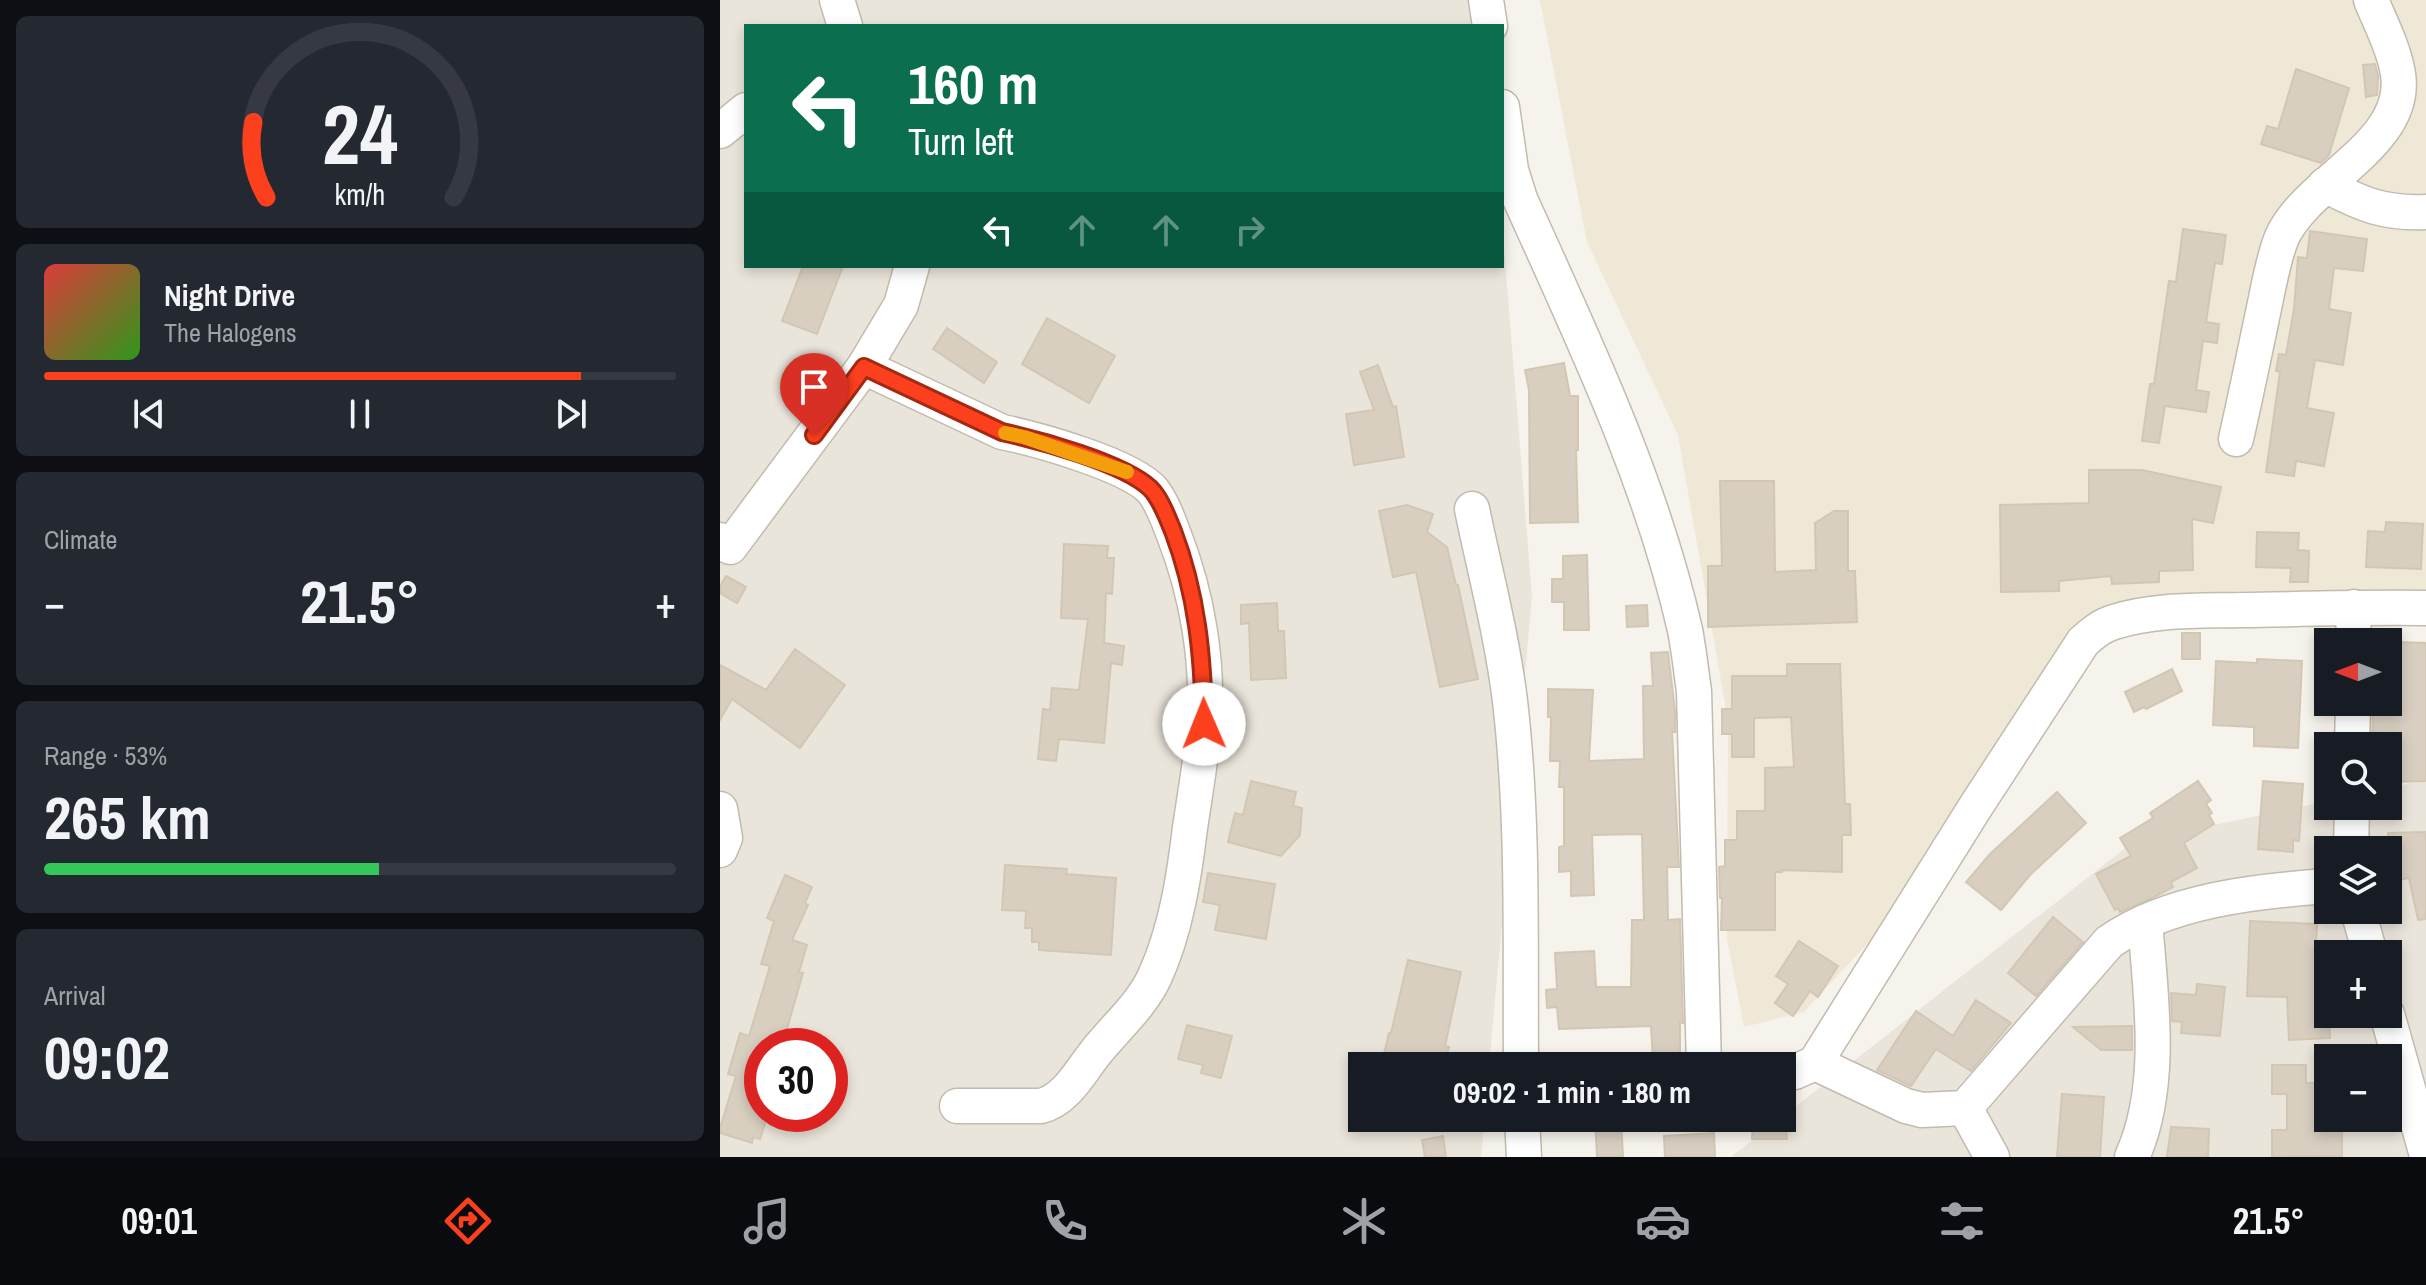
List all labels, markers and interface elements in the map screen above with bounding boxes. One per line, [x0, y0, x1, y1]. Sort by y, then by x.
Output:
text: 160 m [908, 46, 1038, 121]
icon: left [776, 56, 880, 160]
text: 24 [322, 78, 398, 190]
text: Turn left [908, 118, 1014, 166]
text: km/h [335, 175, 385, 214]
icon: left [976, 208, 1020, 252]
icon: ahead [1060, 208, 1104, 252]
icon: ahead [1144, 208, 1188, 252]
icon: right [1228, 208, 1272, 252]
text: Night Drive [164, 275, 295, 315]
text: The Halogens [164, 315, 297, 350]
pin [780, 353, 848, 435]
icon: arrive [792, 365, 836, 409]
icon: previous [127, 392, 171, 436]
icon: pause [338, 392, 382, 436]
icon: next [549, 392, 593, 436]
text: Climate [44, 522, 117, 557]
text: 21.5° [300, 561, 420, 642]
text: − [44, 572, 65, 632]
text: + [655, 572, 676, 632]
north arrow [2314, 628, 2402, 716]
map controls [2314, 628, 2402, 1132]
position arrow [1162, 682, 1246, 766]
button: search [2314, 732, 2402, 820]
text: Range · 53% [44, 738, 167, 773]
text: 265 km [44, 777, 211, 858]
button: layers [2314, 836, 2402, 924]
button: + [2314, 940, 2402, 1028]
text: Arrival [44, 978, 106, 1013]
text: 09:02 [44, 1017, 170, 1098]
speed limit sign: 30 [744, 1028, 848, 1132]
button: − [2314, 1044, 2402, 1132]
text: 09:02 · 1 min · 180 m [1453, 1072, 1691, 1112]
icon: directions [440, 1193, 496, 1249]
icon: music [739, 1193, 795, 1249]
icon: phone [1037, 1193, 1093, 1249]
icon: climate [1336, 1193, 1392, 1249]
icon: car [1635, 1193, 1691, 1249]
icon: filters [1934, 1193, 1990, 1249]
text: 09:01 [121, 1197, 197, 1245]
text: 21.5° [2233, 1197, 2305, 1245]

